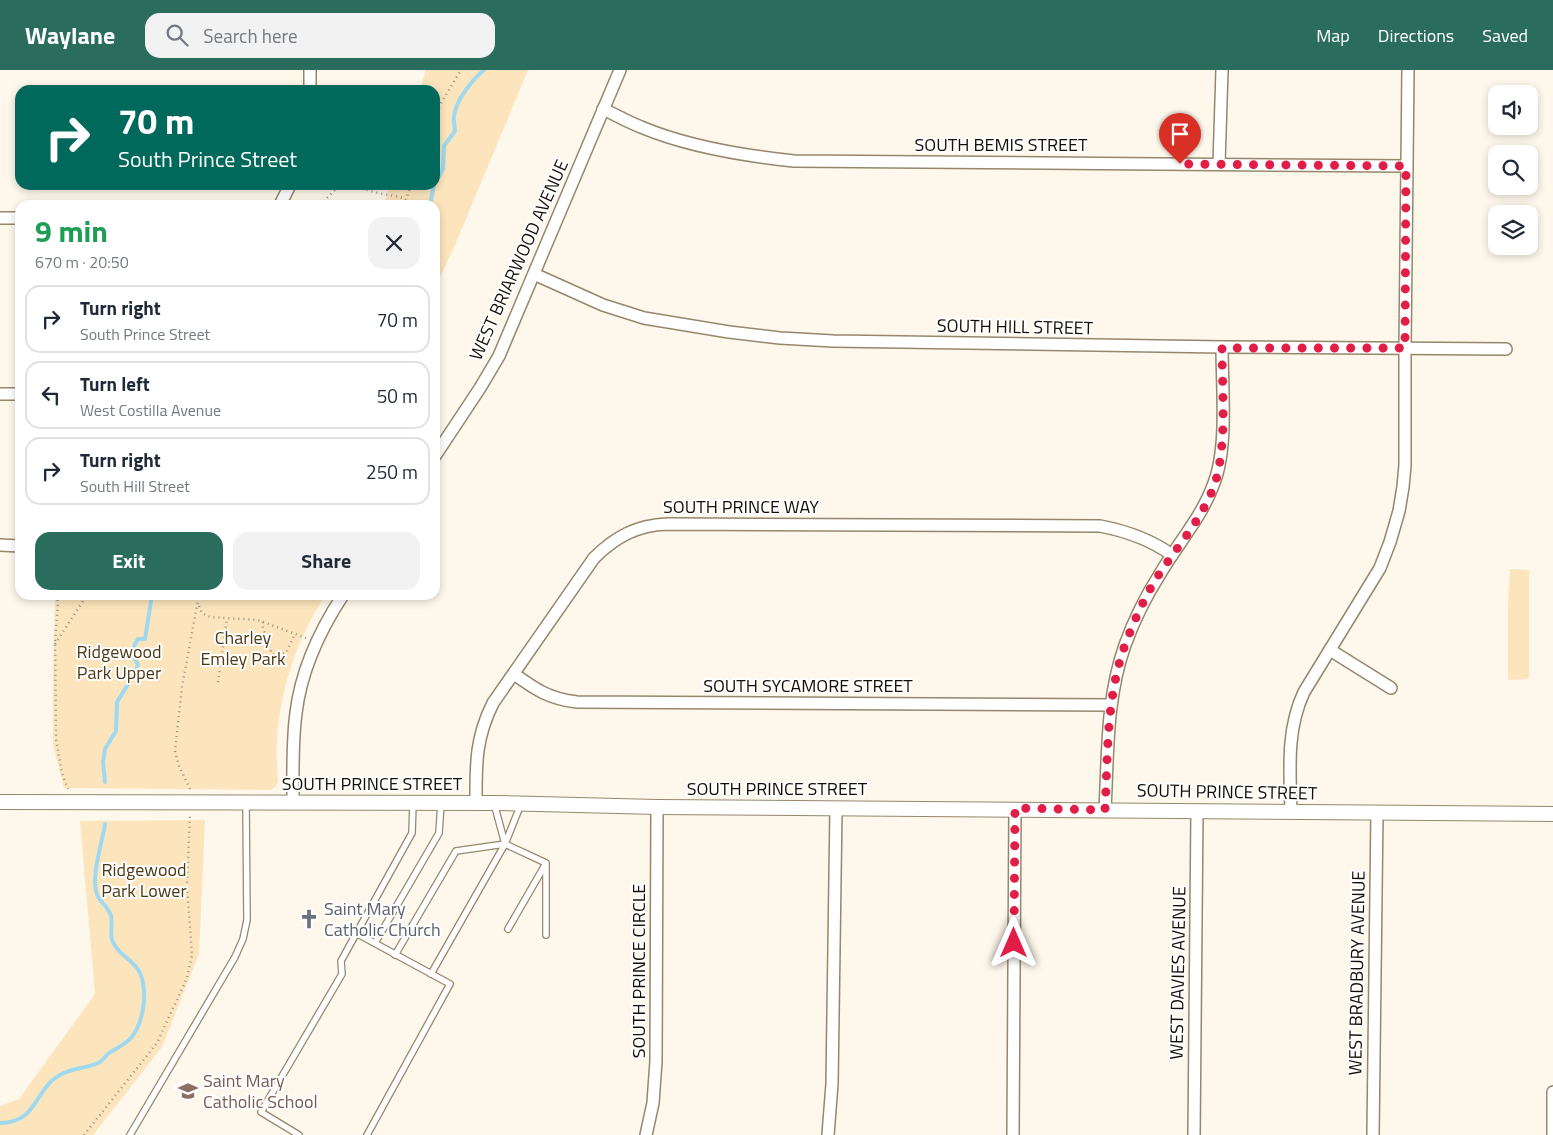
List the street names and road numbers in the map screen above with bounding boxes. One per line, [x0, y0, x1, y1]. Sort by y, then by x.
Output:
street label: SOUTH BEMIS STREET [915, 131, 1088, 158]
street label: WEST BRIARWOOD AVENUE [462, 155, 575, 364]
street label: SOUTH HILL STREET [937, 312, 1094, 341]
street label: SOUTH PRINCE WAY [663, 493, 819, 520]
street label: SOUTH SYCAMORE STREET [703, 672, 913, 699]
street label: SOUTH PRINCE STREET [282, 770, 463, 797]
street label: SOUTH PRINCE STREET [687, 775, 868, 802]
street label: SOUTH PRINCE STREET [1137, 776, 1318, 807]
street label: WEST BRADBURY AVENUE [1341, 870, 1372, 1076]
street label: SOUTH PRINCE CIRCLE [625, 884, 652, 1058]
street label: WEST DAVIES AVENUE [1162, 886, 1193, 1060]

